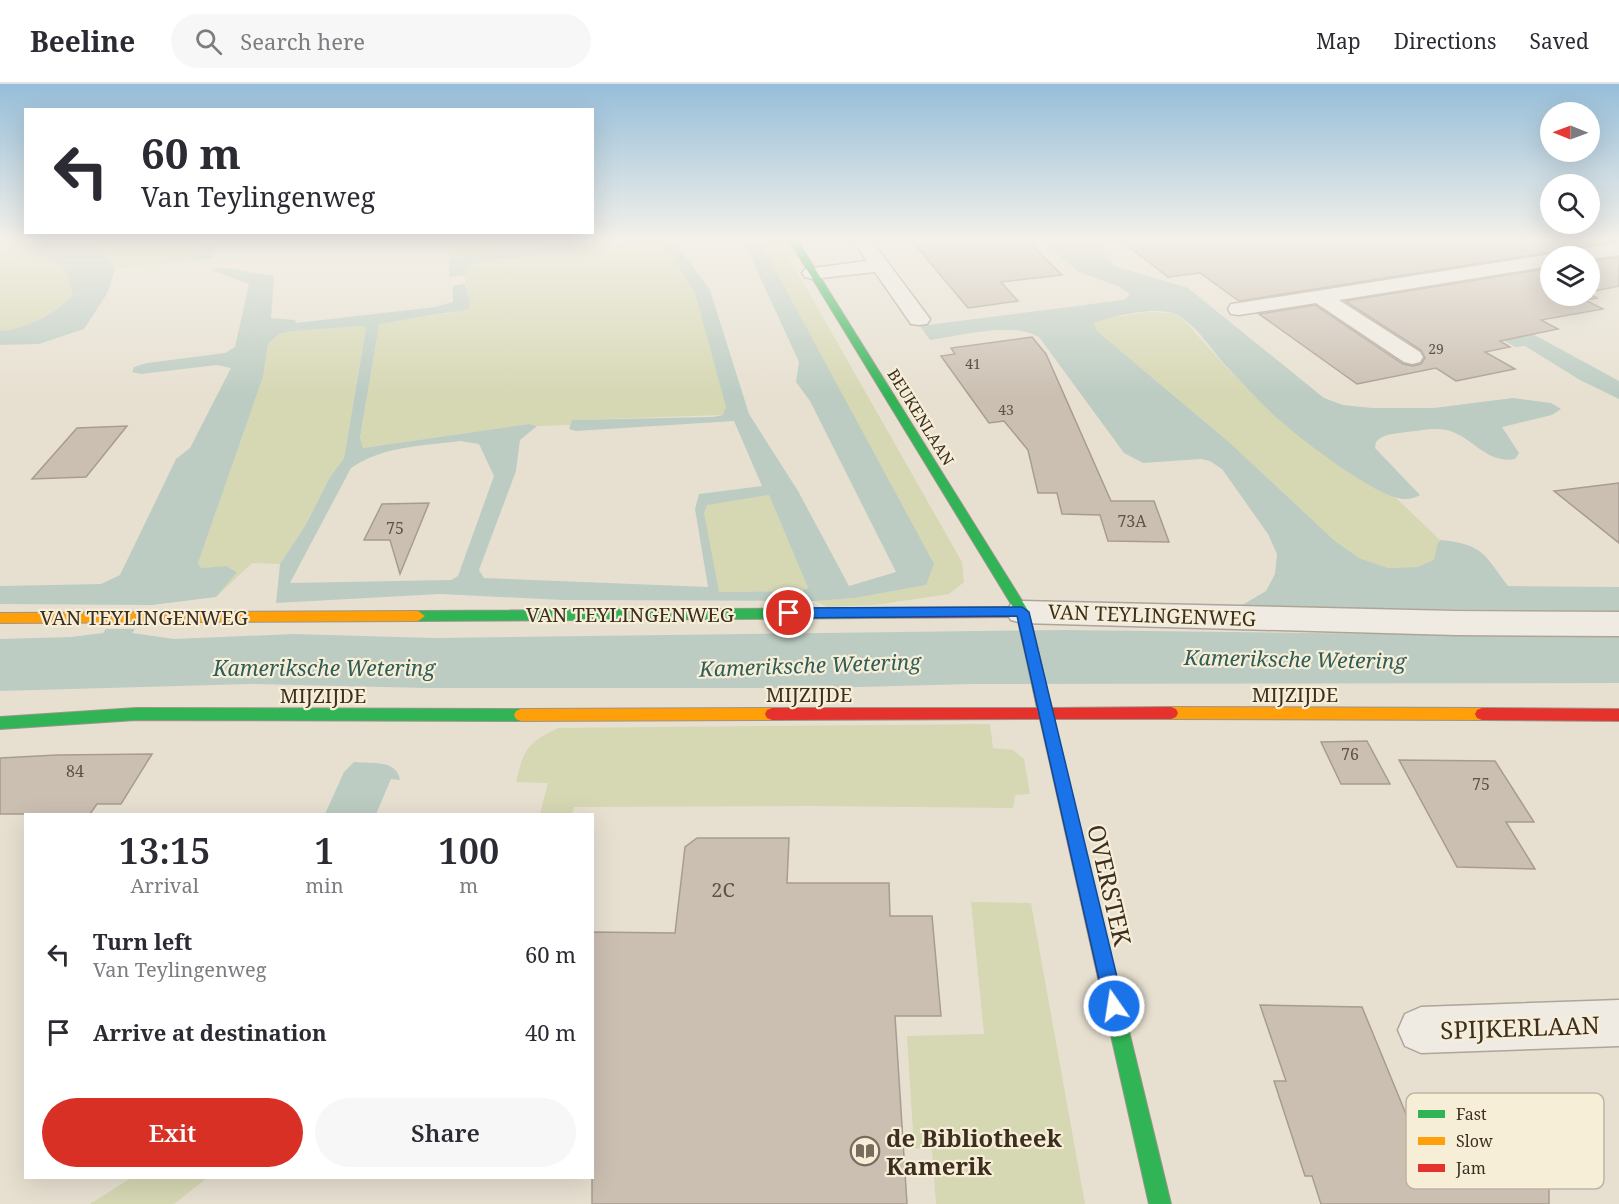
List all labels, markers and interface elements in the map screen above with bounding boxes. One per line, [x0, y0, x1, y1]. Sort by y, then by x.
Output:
search box [171, 14, 591, 68]
text: Beeline [30, 22, 135, 60]
icon: search [192, 25, 225, 58]
text: Search here [240, 26, 365, 56]
text: Map [1316, 27, 1361, 55]
text: Directions [1394, 27, 1496, 55]
text: Saved [1529, 27, 1589, 55]
north arrow [1540, 102, 1600, 162]
map controls [1540, 102, 1600, 306]
text: 60 m [141, 124, 241, 181]
icon: left [42, 132, 120, 210]
button: search [1540, 174, 1600, 234]
text: Van Teylingenweg [141, 178, 375, 215]
button: layers [1540, 246, 1600, 306]
house number: 29 [1428, 339, 1444, 358]
house number: 41 [965, 354, 981, 373]
street label: BEUKENLAAN [883, 365, 959, 469]
house number: 43 [998, 400, 1014, 419]
house number: 73A [1117, 510, 1147, 532]
house number: 75 [386, 517, 404, 539]
pin [763, 587, 814, 638]
icon: arrive [772, 596, 805, 629]
street label: VAN TEYLINGENWEG [1048, 598, 1256, 632]
street label: VAN TEYLINGENWEG [526, 601, 734, 628]
street label: VAN TEYLINGENWEG [40, 604, 248, 631]
water label: Kameriksche Wetering [1183, 643, 1408, 675]
water label: Kameriksche Wetering [698, 647, 923, 683]
water label: Kameriksche Wetering [212, 654, 436, 682]
street label: MIJZIJDE [766, 681, 852, 708]
street label: MIJZIJDE [1252, 681, 1338, 708]
street label: MIJZIJDE [280, 682, 366, 709]
house number: 76 [1341, 743, 1359, 765]
house number: 84 [66, 760, 84, 782]
house number: 75 [1472, 773, 1490, 795]
street label: OVERSTEK [1080, 821, 1140, 950]
text: 13:15 [119, 826, 211, 875]
text: 1 [314, 826, 335, 875]
text: 100 [438, 826, 499, 875]
text: Arrival [130, 872, 199, 899]
text: min [305, 872, 344, 899]
text: m [459, 872, 478, 899]
house number: 2C [711, 876, 735, 903]
text: Turn left [93, 926, 192, 956]
icon: left [42, 938, 75, 971]
text: 60 m [525, 939, 576, 969]
text: Van Teylingenweg [93, 956, 266, 983]
position arrow [1082, 974, 1146, 1038]
street label: SPIJKERLAAN [1440, 1008, 1600, 1046]
icon: arrive [42, 1016, 75, 1049]
text: Arrive at destination [93, 1017, 327, 1047]
text: 40 m [525, 1017, 576, 1047]
legend [1406, 1093, 1604, 1189]
button: Exit [42, 1098, 303, 1167]
button: Share [315, 1098, 576, 1167]
text: Fast [1456, 1103, 1487, 1125]
place label: de Bibliotheek Kamerik [886, 1121, 1063, 1182]
text: Slow [1456, 1130, 1493, 1152]
library icon: de Bibliotheek Kamerik [849, 1135, 881, 1167]
text: Jam [1455, 1157, 1486, 1179]

